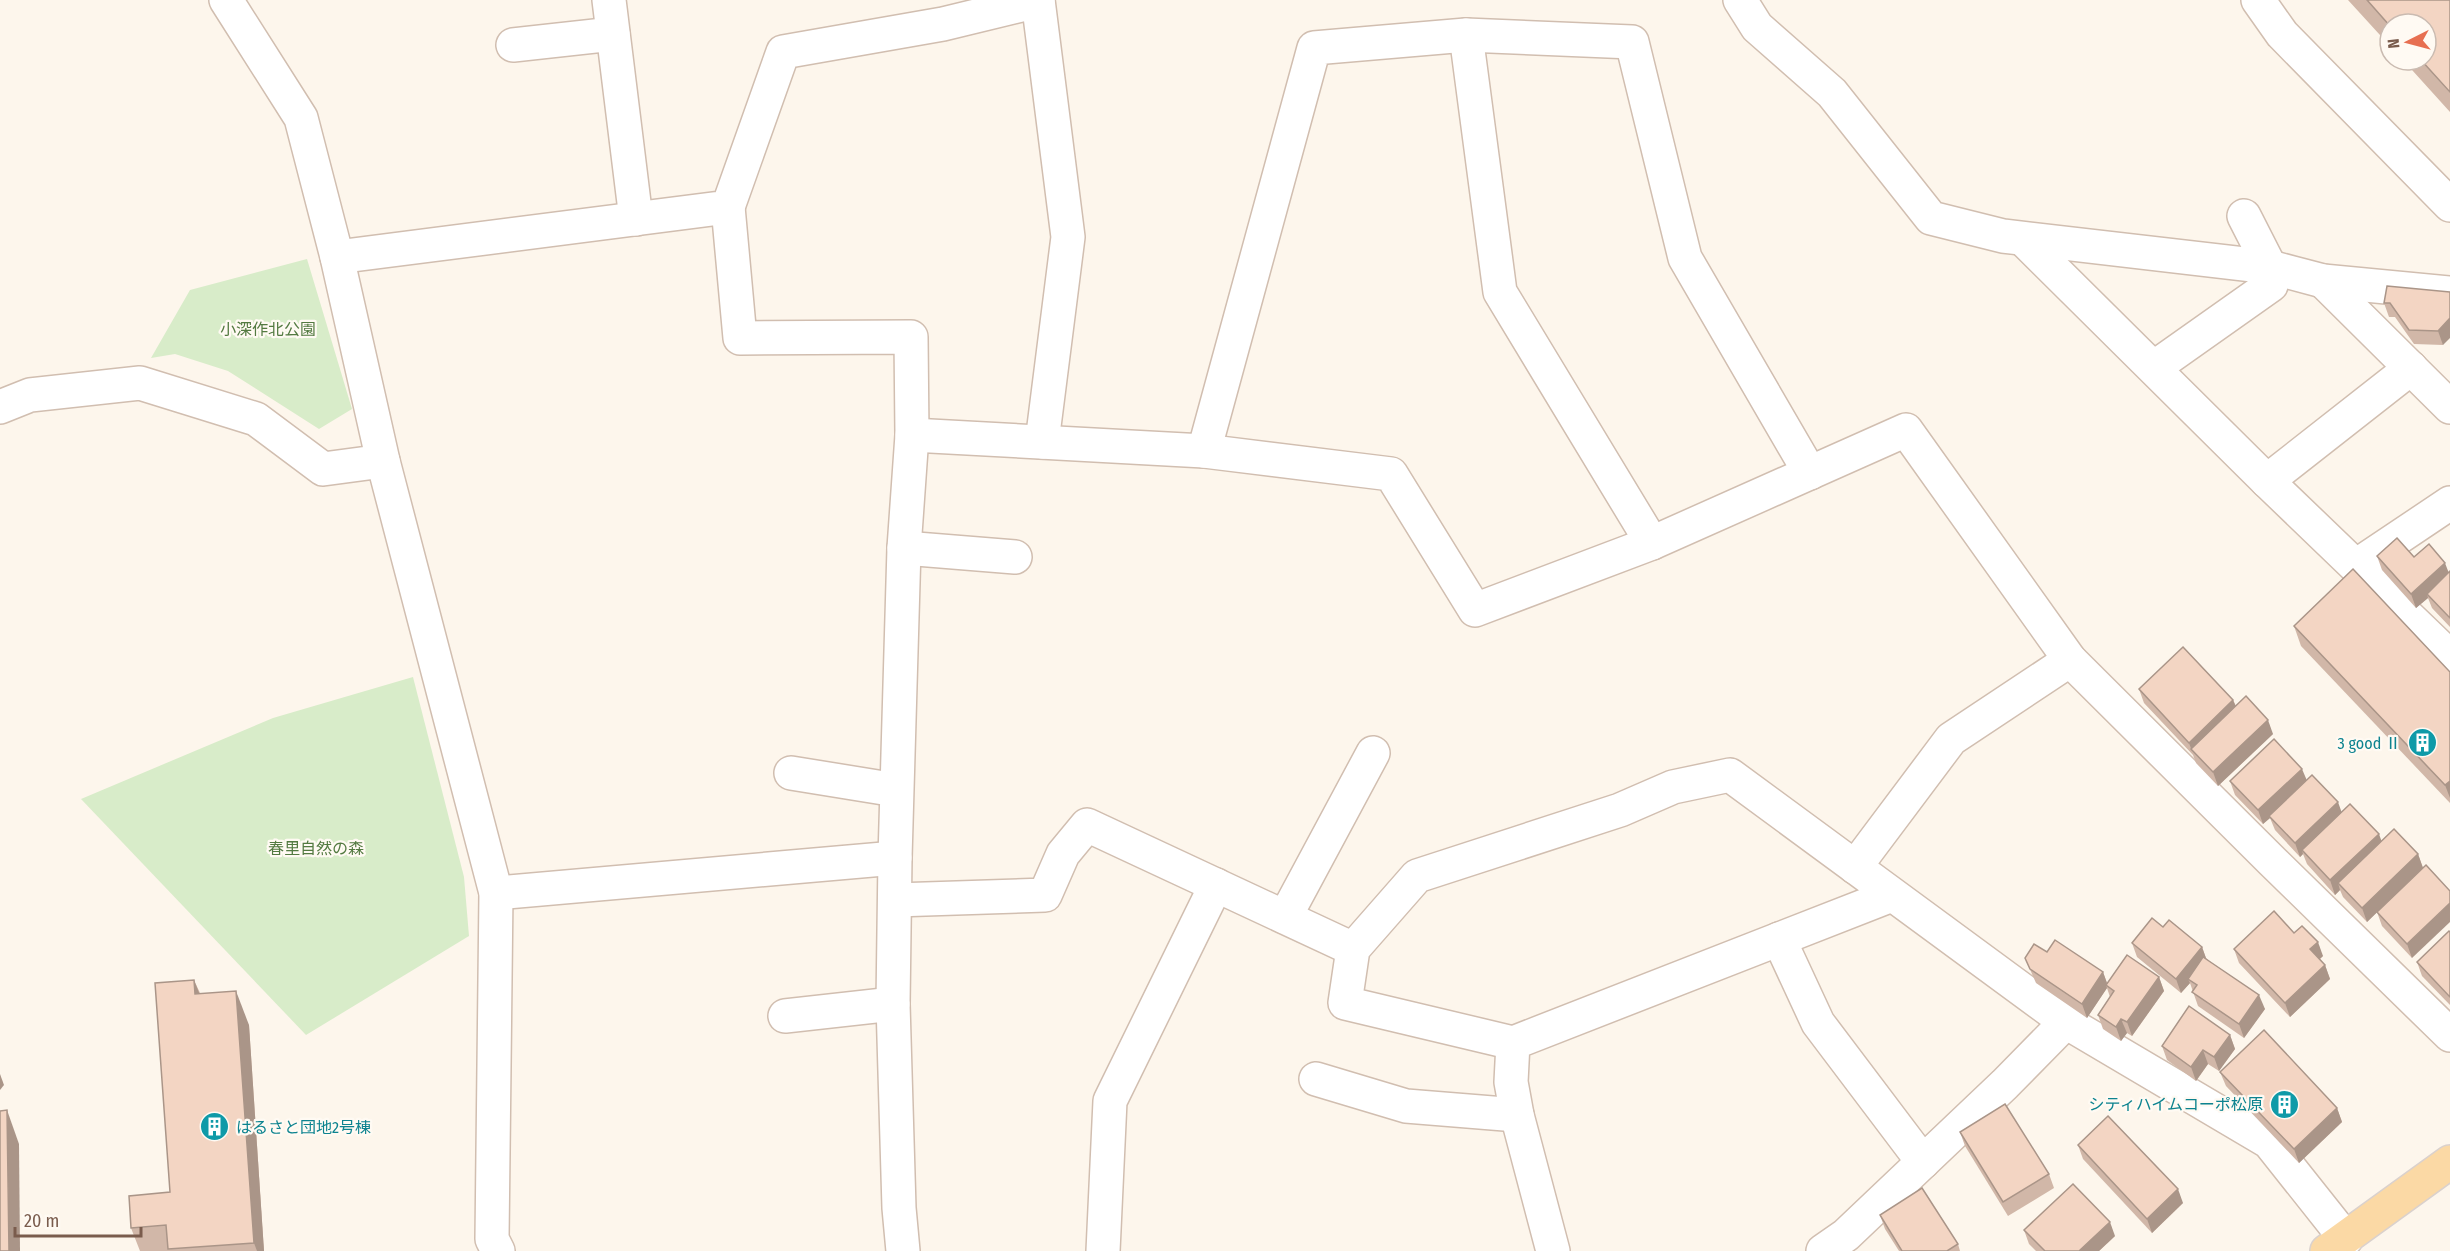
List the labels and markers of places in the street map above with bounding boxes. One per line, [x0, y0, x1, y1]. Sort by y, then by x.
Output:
building icon: 3 good Ⅱ [2406, 727, 2438, 759]
place label: 3 good Ⅱ [2338, 734, 2401, 753]
building icon: シティハイムコーポ松原 [2268, 1088, 2300, 1120]
place label: シティハイムコーポ松原 [2089, 1095, 2263, 1114]
building icon: はるさと団地2号棟 [199, 1111, 231, 1143]
place label: はるさと団地2号棟 [236, 1118, 371, 1137]

